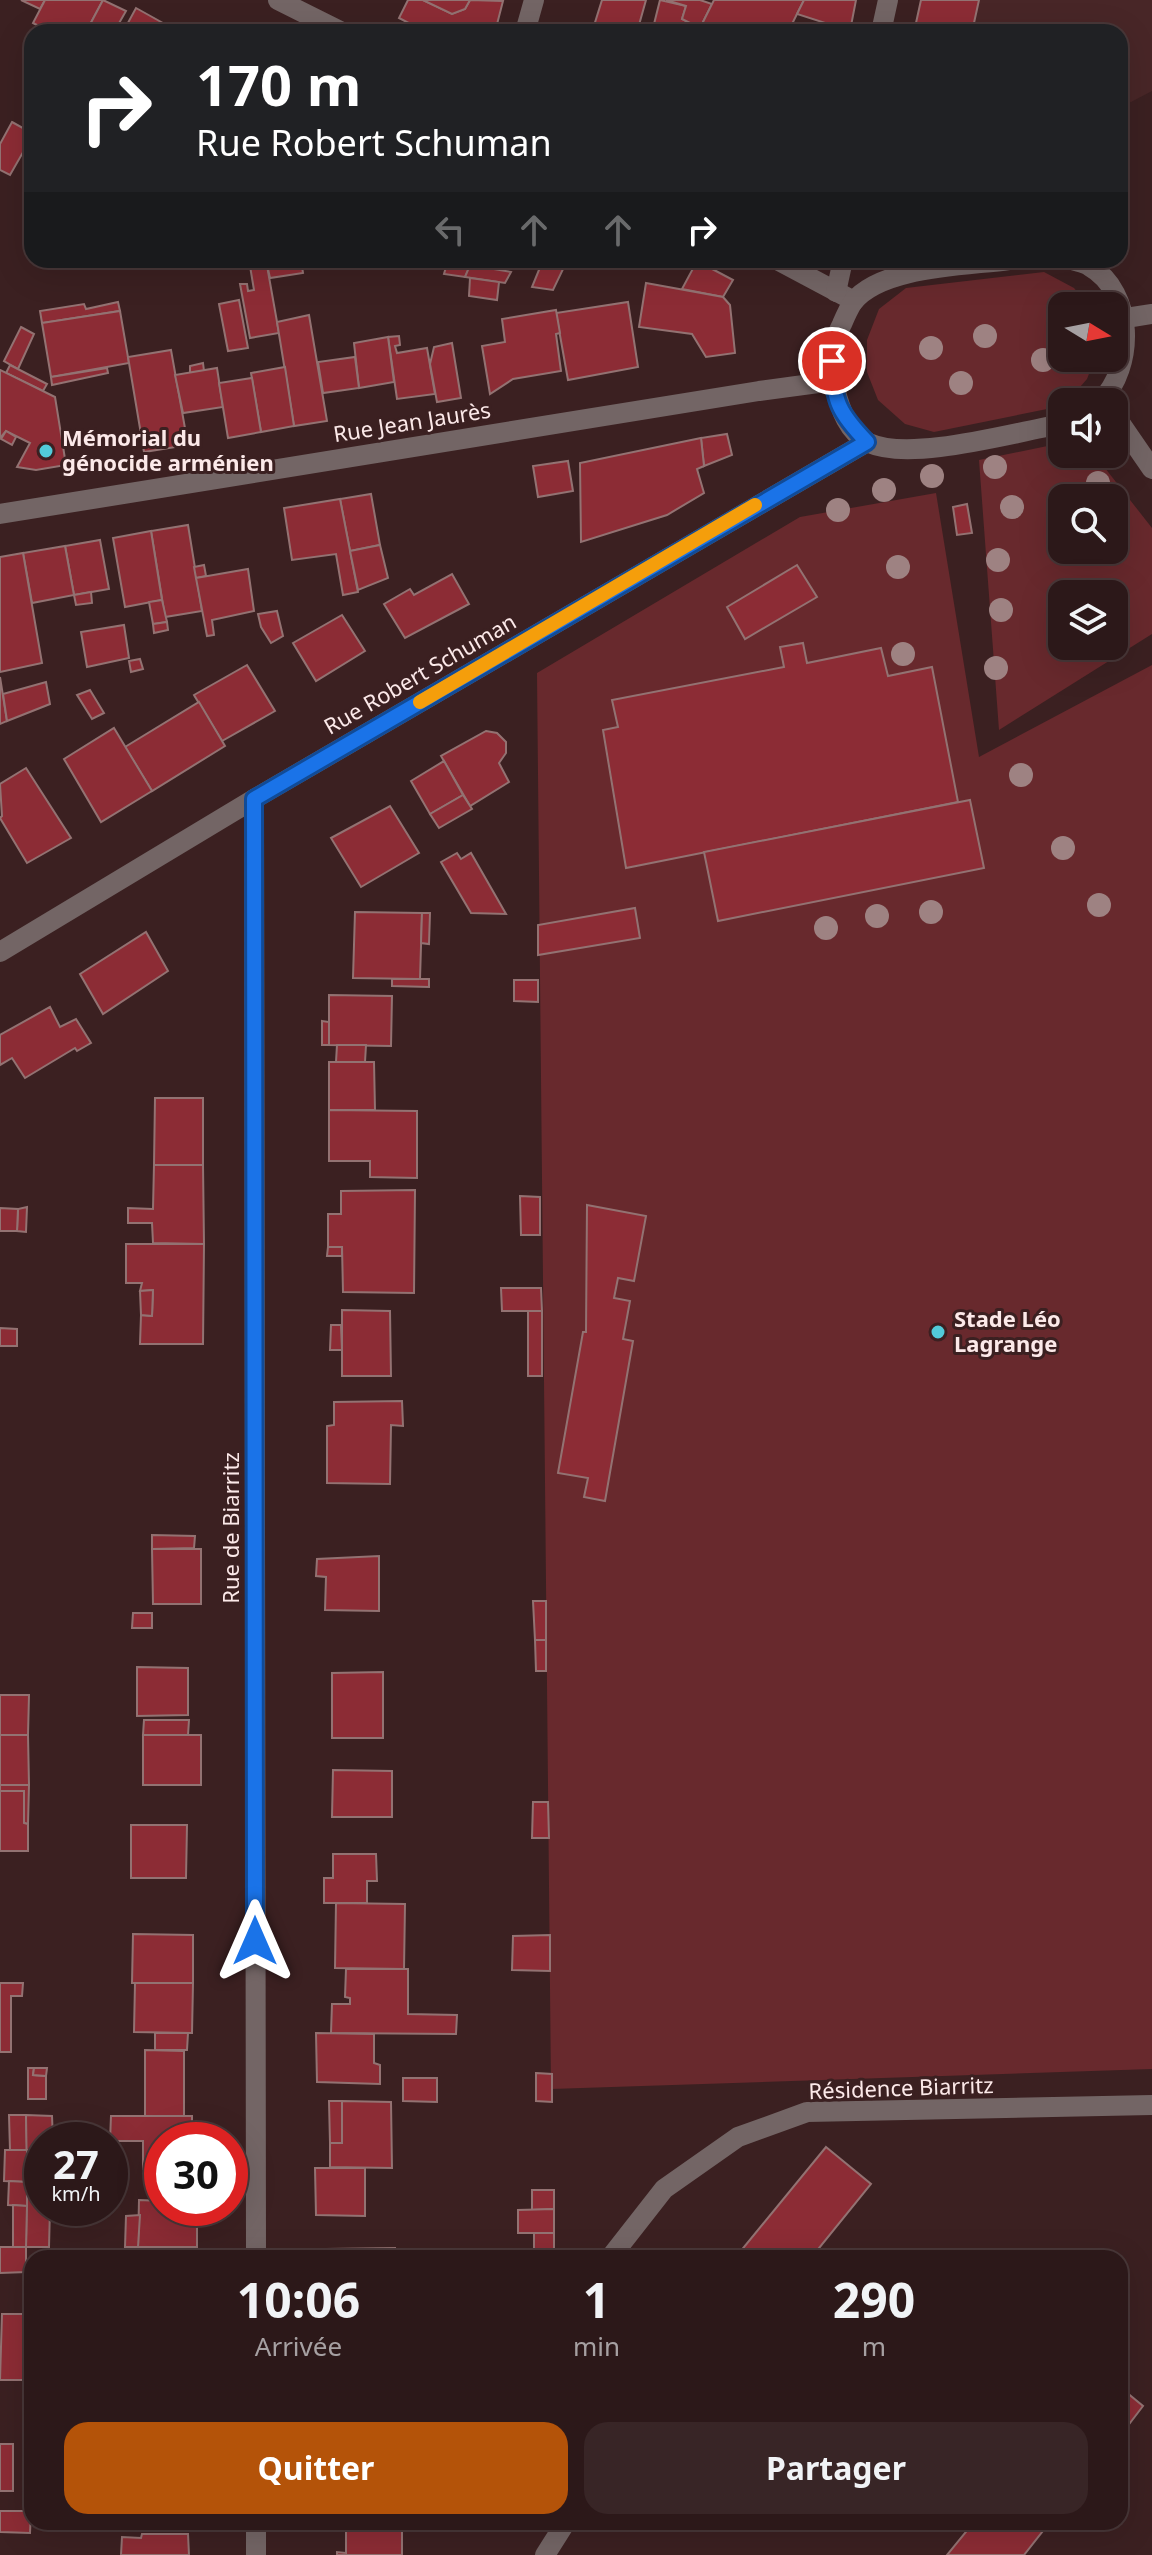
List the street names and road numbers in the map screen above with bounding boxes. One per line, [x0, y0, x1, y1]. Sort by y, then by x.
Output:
street label: Rue Jean Jaurès [331, 394, 493, 448]
street label: Rue Robert Schuman [318, 606, 521, 740]
street label: Rue de Biarritz [215, 1452, 245, 1604]
street label: Résidence Biarritz [808, 2069, 994, 2105]

